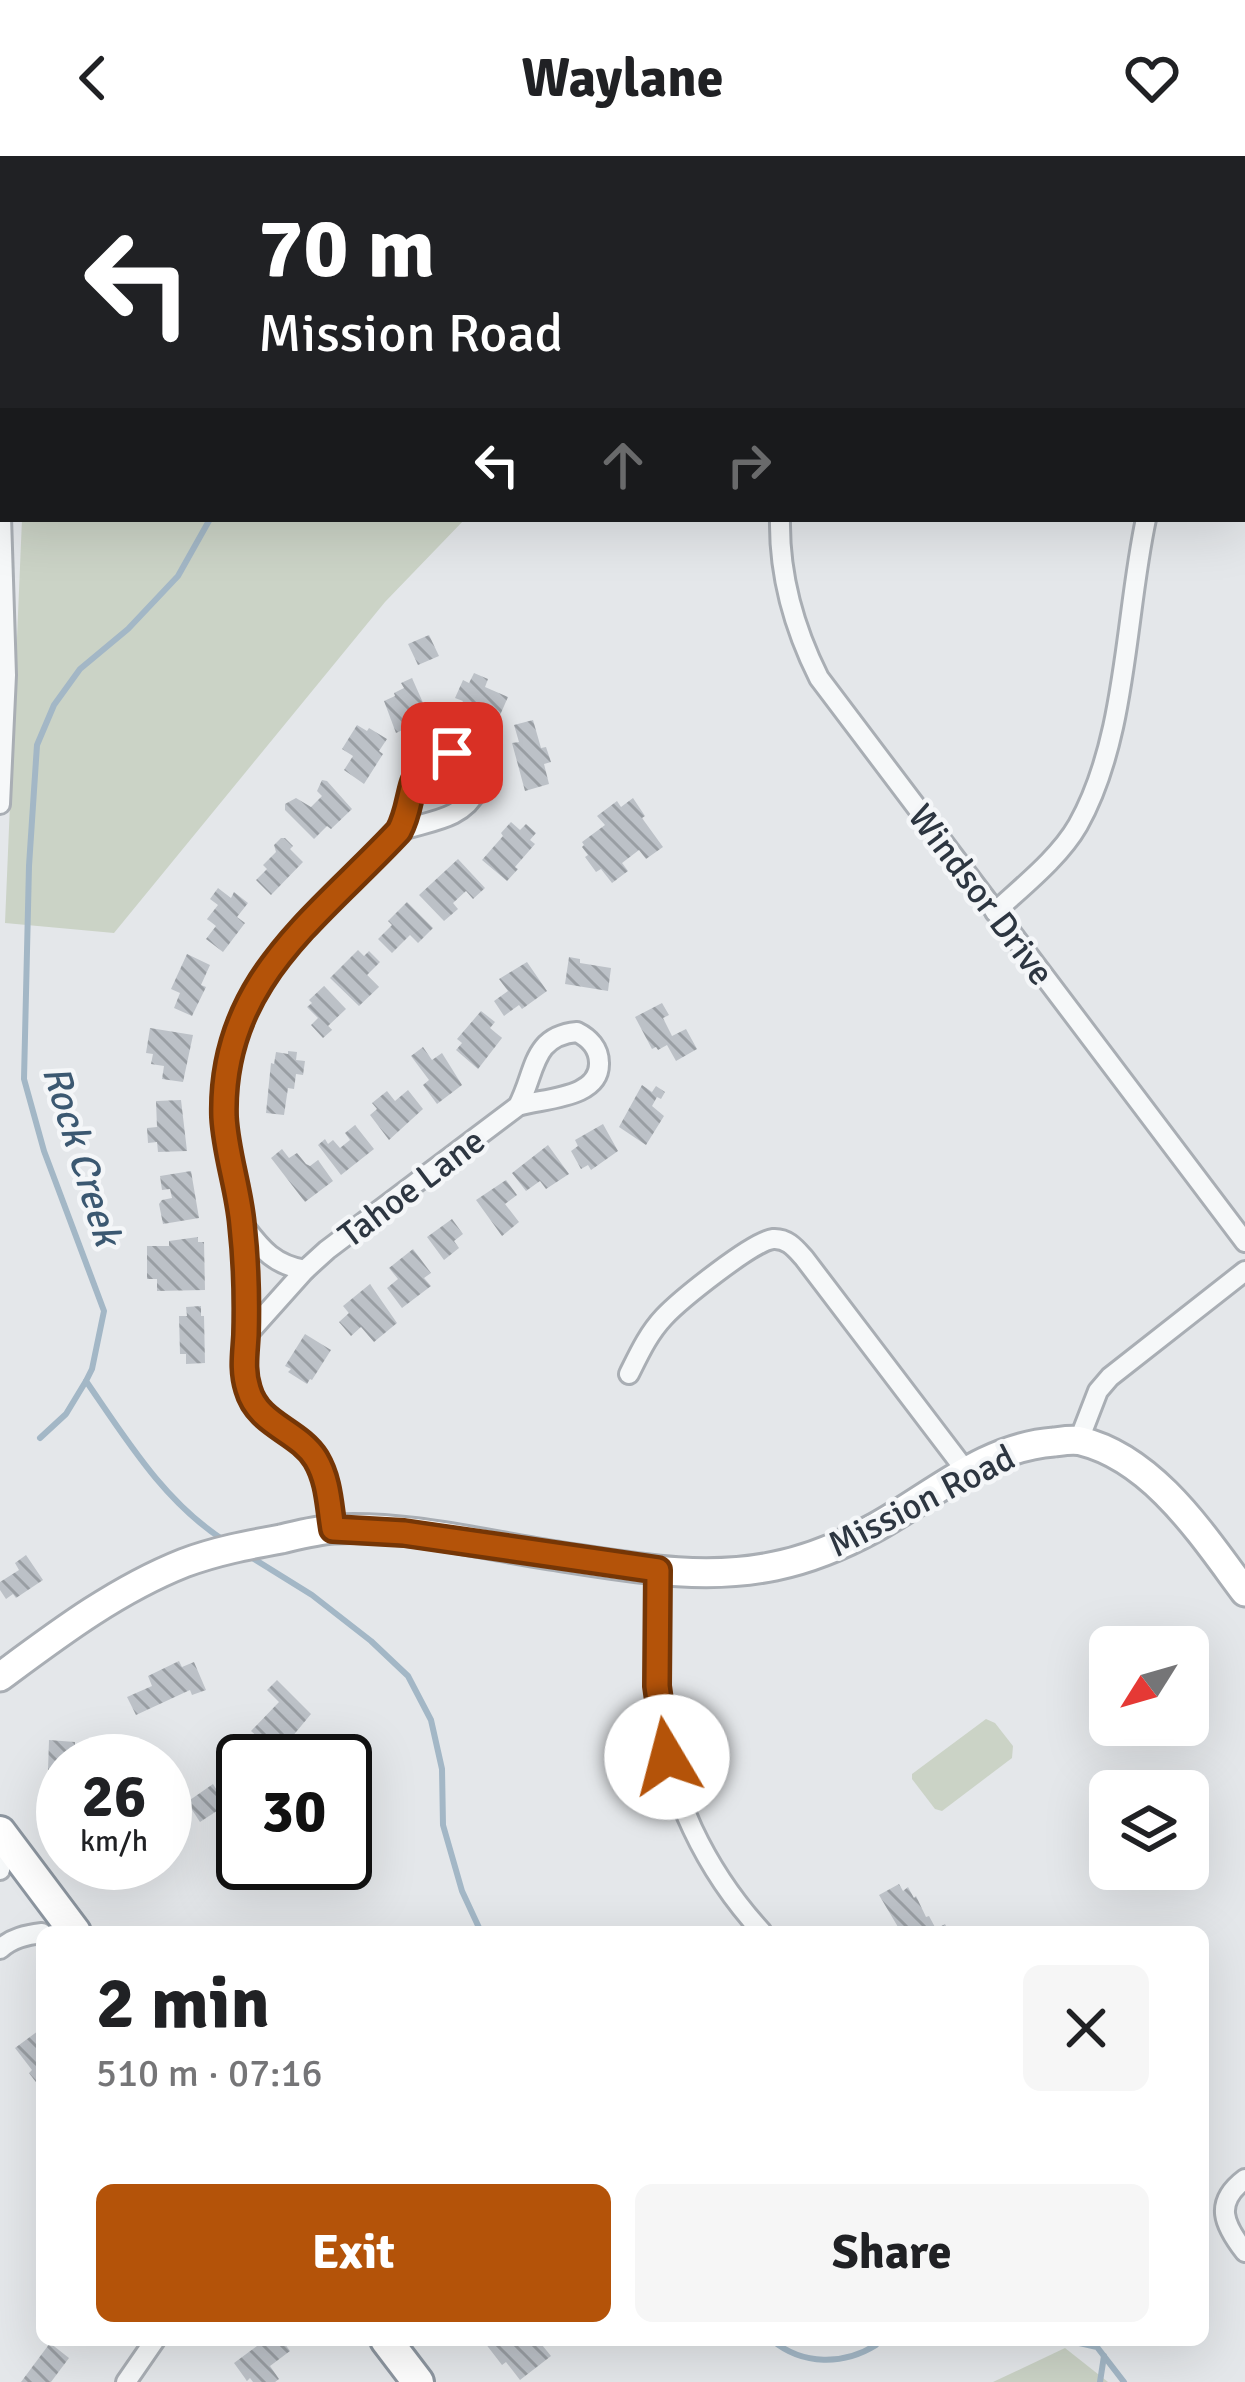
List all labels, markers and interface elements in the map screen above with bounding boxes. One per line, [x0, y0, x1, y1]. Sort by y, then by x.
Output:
icon: back [60, 45, 126, 111]
text: Waylane [521, 45, 724, 112]
icon: heart [1119, 45, 1185, 111]
text: 70 m [258, 197, 435, 301]
icon: left [60, 204, 216, 360]
text: Mission Road [258, 300, 563, 367]
icon: left [464, 432, 530, 498]
icon: ahead [590, 432, 656, 498]
icon: right [716, 432, 782, 498]
pin [401, 702, 503, 804]
icon: arrive [419, 720, 485, 786]
street label: Windsor Drive [898, 795, 1064, 994]
water label: Rock Creek [32, 1060, 133, 1254]
street label: Tahoe Lane [330, 1118, 494, 1258]
street label: Mission Road [821, 1435, 1023, 1568]
north arrow [1089, 1626, 1209, 1746]
map controls [1089, 1626, 1209, 1890]
position arrow [604, 1694, 730, 1820]
speed limit sign: 30 [216, 1734, 372, 1890]
text: 26 [82, 1760, 146, 1834]
button: layers [1089, 1770, 1209, 1890]
text: km/h [80, 1823, 148, 1860]
text: 2 min [96, 1959, 270, 2048]
button: close [1023, 1965, 1149, 2091]
text: 510 m · 07:16 [96, 2049, 323, 2097]
button: Exit [96, 2184, 611, 2322]
button: Share [635, 2184, 1149, 2322]

